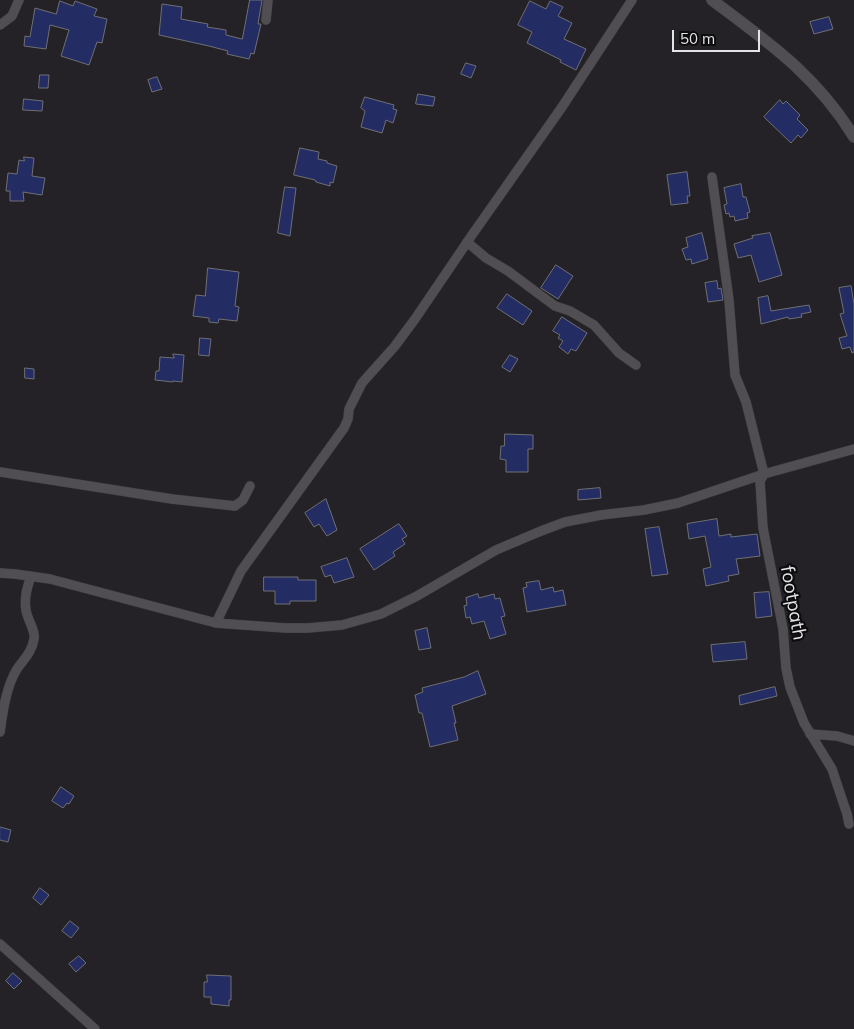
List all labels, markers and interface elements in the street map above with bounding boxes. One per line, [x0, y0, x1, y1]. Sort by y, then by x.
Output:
scale bar [674, 20, 762, 52]
text: 50 m [680, 29, 715, 48]
street label: footpath [775, 564, 811, 642]

